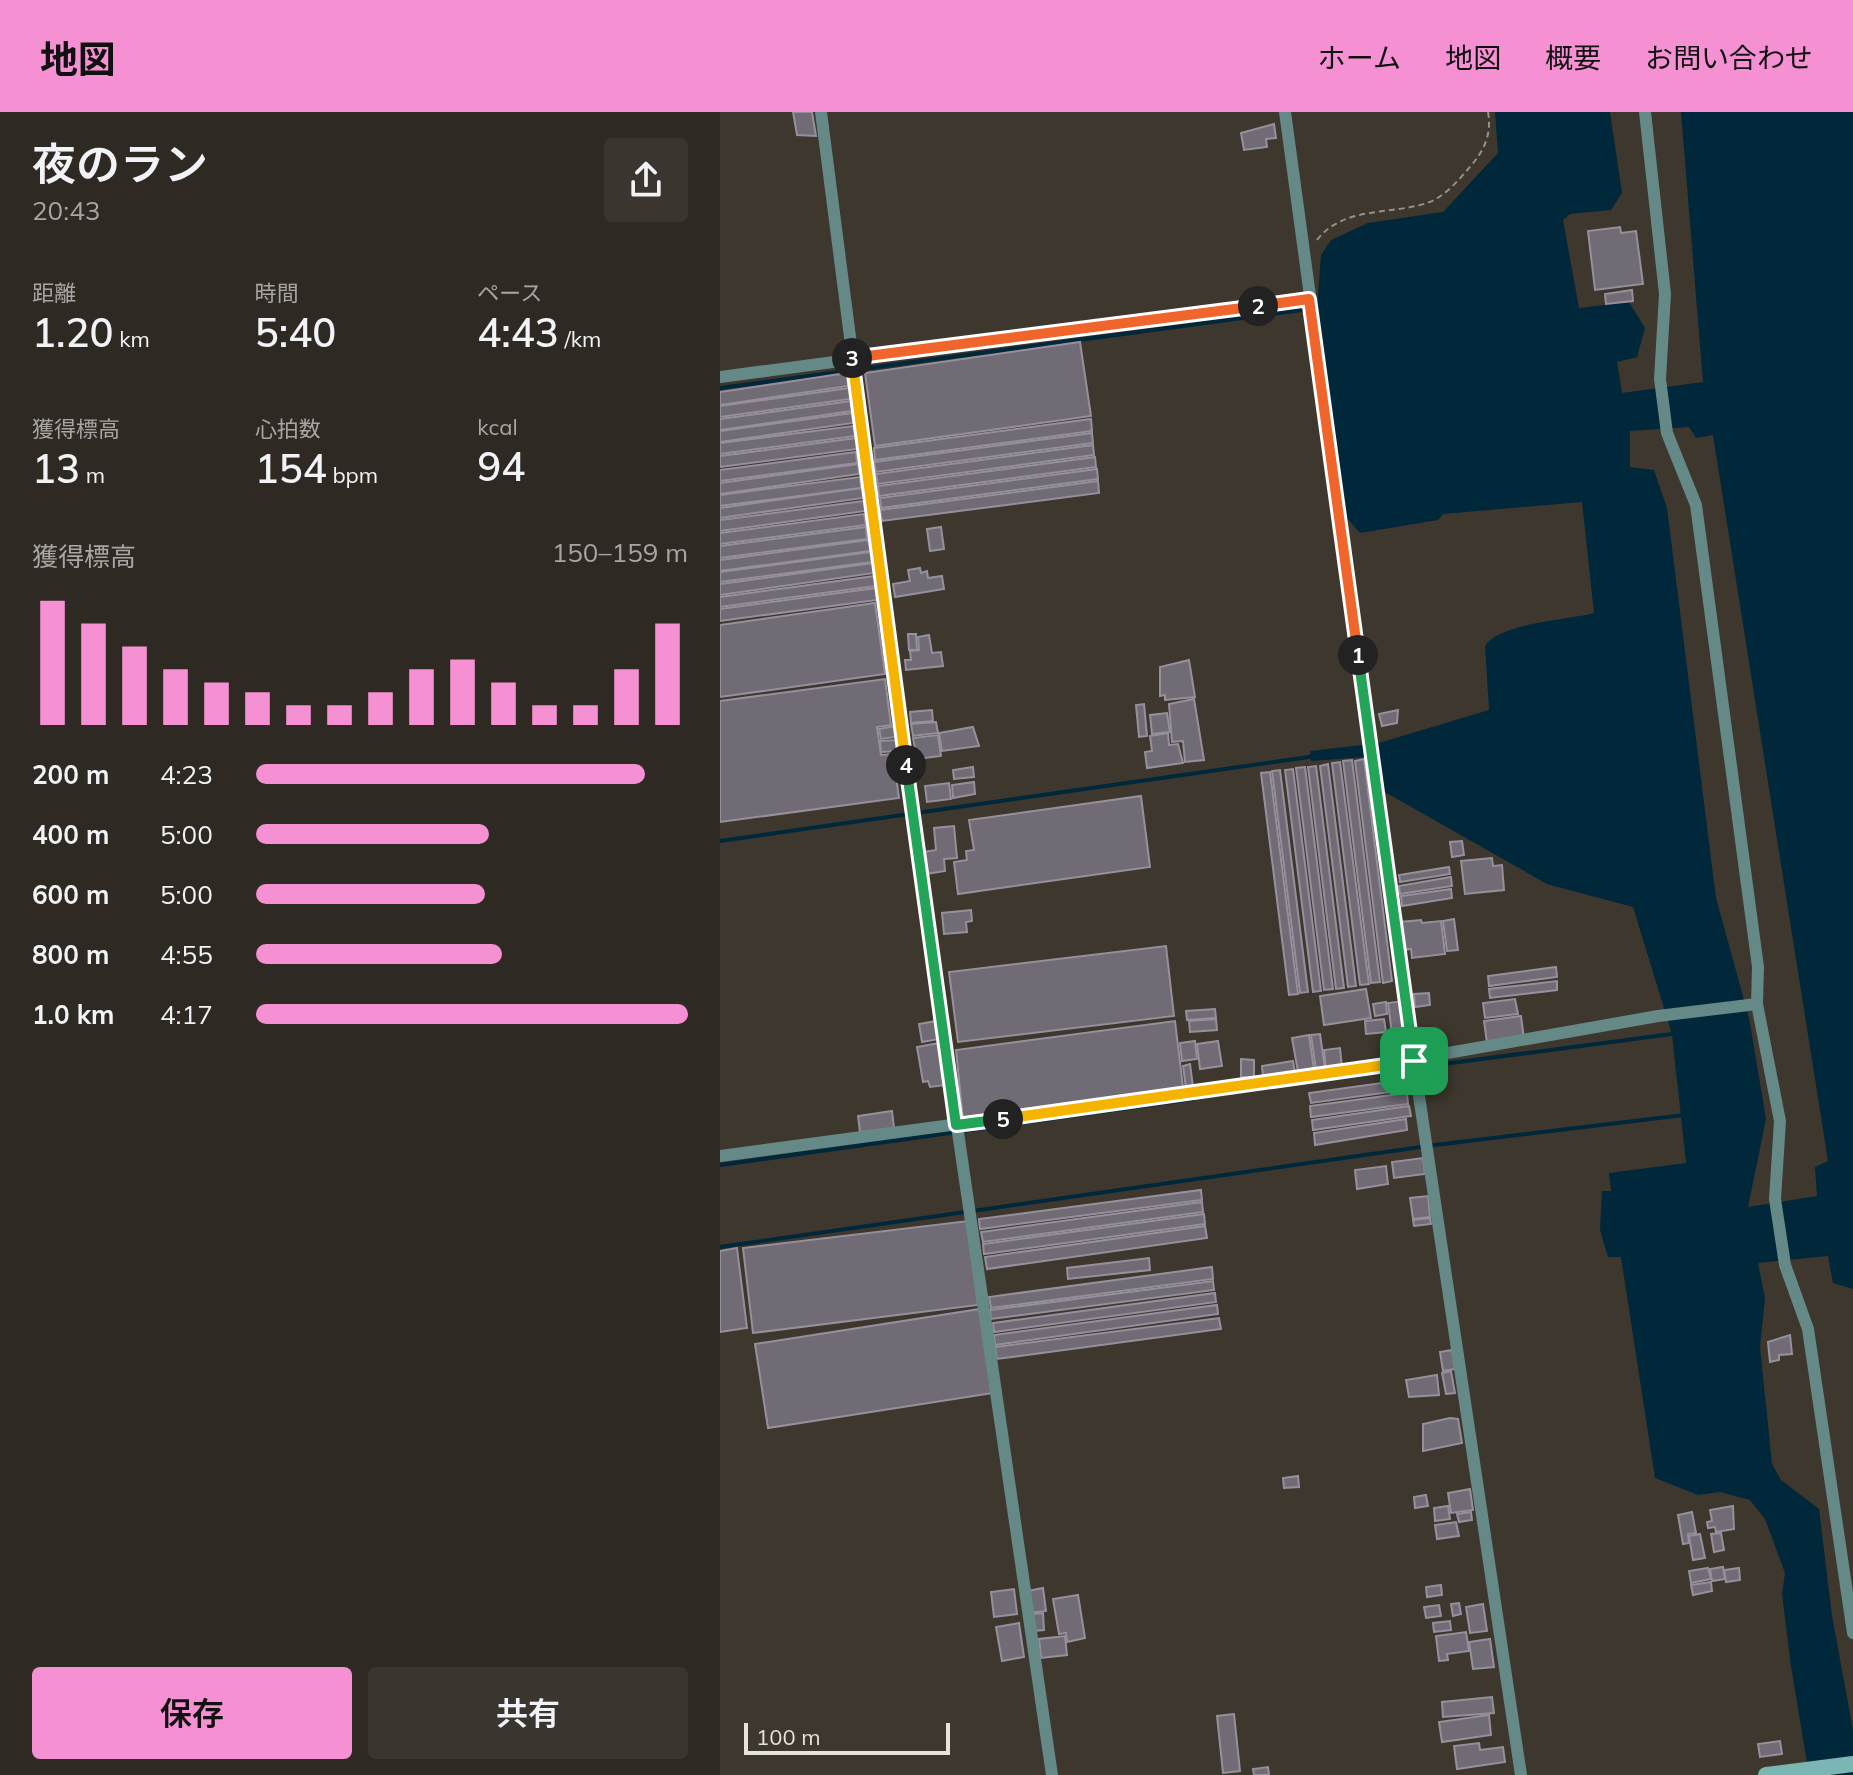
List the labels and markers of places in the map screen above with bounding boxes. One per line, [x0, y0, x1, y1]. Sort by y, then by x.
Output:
pin: 2 [1238, 286, 1278, 326]
pin: 3 [832, 338, 872, 378]
pin: 1 [1338, 635, 1378, 675]
pin: 4 [886, 745, 926, 785]
pin [1380, 1027, 1448, 1095]
pin: 5 [983, 1099, 1023, 1139]

